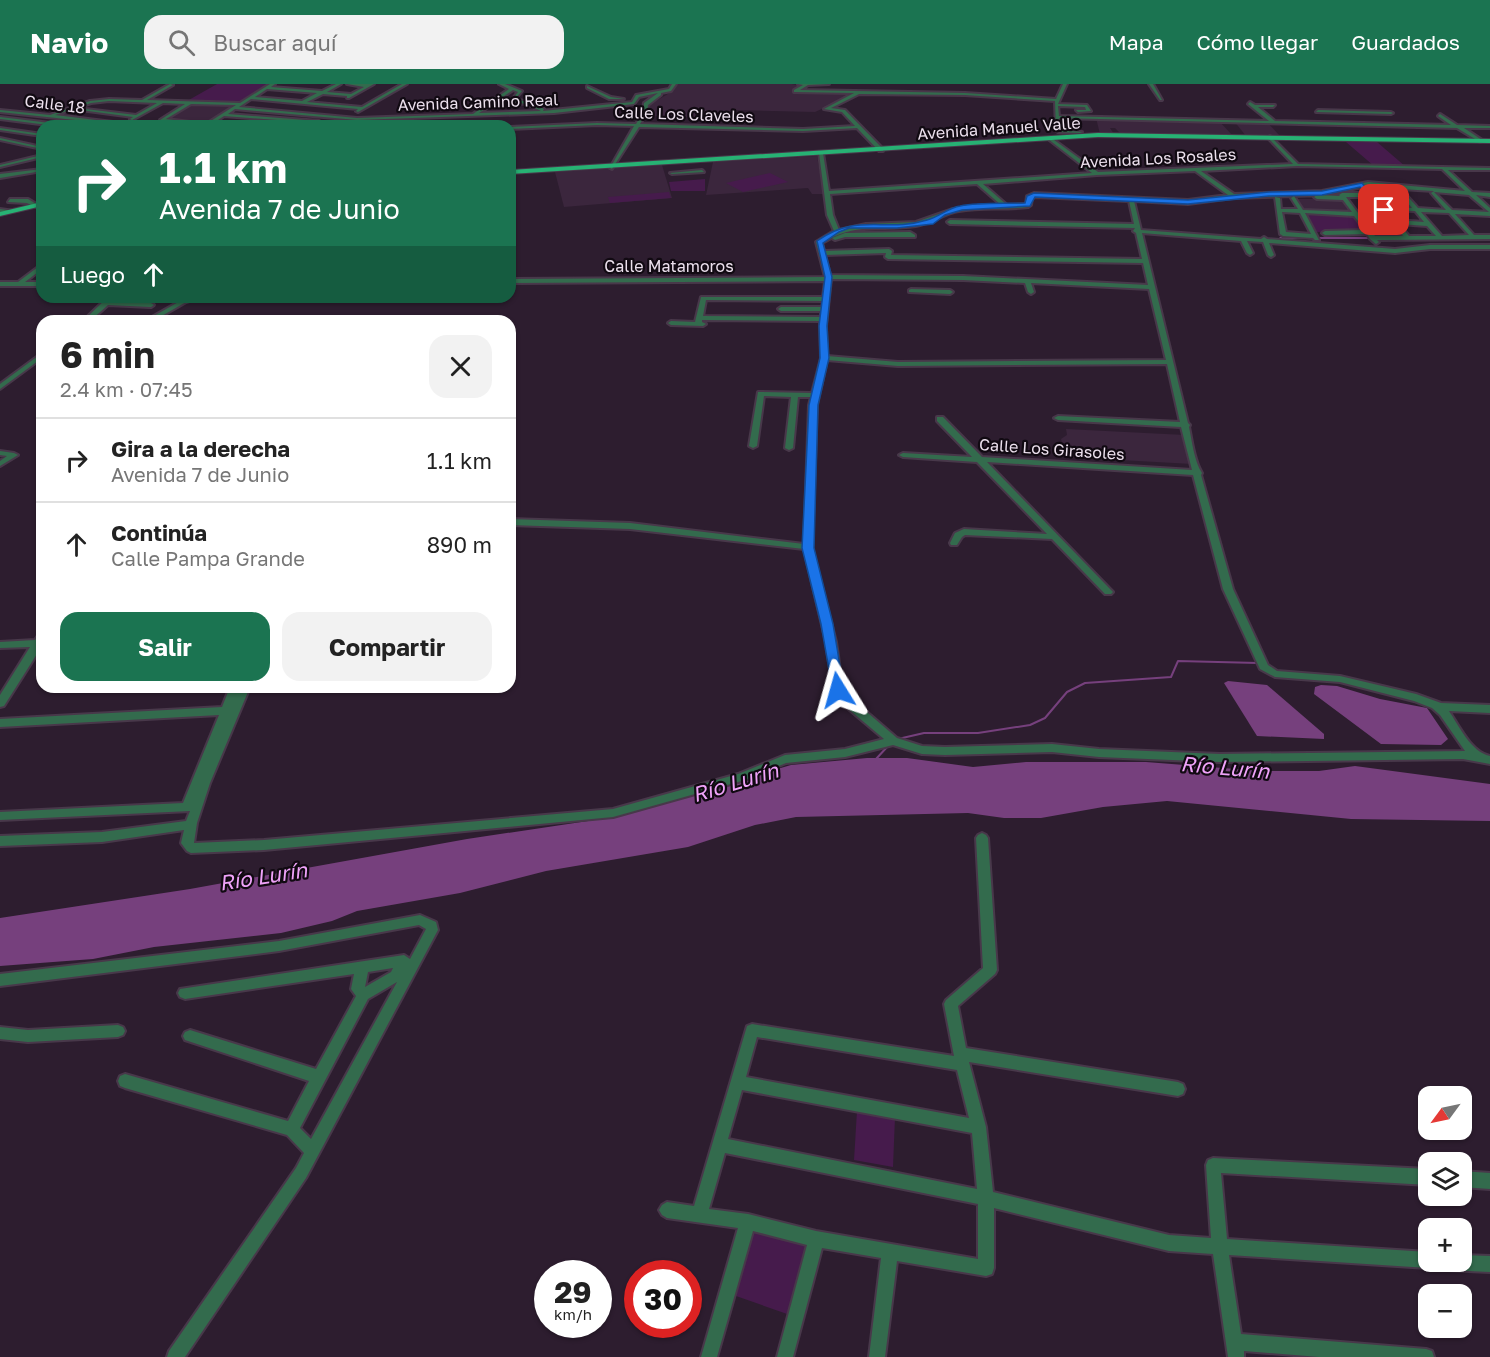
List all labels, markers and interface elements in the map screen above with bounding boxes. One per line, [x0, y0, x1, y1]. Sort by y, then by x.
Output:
search box [144, 15, 564, 69]
text: Navio [30, 26, 108, 59]
icon: search [165, 26, 198, 59]
text: Buscar aquí [213, 29, 337, 56]
text: Mapa [1109, 29, 1164, 55]
text: Cómo llegar [1197, 29, 1318, 55]
text: Guardados [1351, 29, 1460, 55]
street label: Avenida Camino Real [397, 89, 559, 115]
street label: Calle 18 [24, 90, 86, 118]
street label: Calle Los Claveles [614, 102, 754, 126]
street label: Avenida Manuel Valle [917, 112, 1081, 144]
text: 1.1 km [159, 142, 287, 192]
icon: right [60, 144, 138, 222]
street label: Avenida Los Rosales [1079, 144, 1237, 172]
pin [1358, 184, 1409, 235]
text: Avenida 7 de Junio [159, 193, 400, 225]
icon: arrive [1367, 193, 1400, 226]
street label: Calle Matamoros [604, 256, 734, 276]
icon: ahead [137, 258, 170, 291]
text: Luego [60, 261, 125, 288]
text: 6 min [60, 333, 155, 376]
button: close [429, 335, 492, 398]
text: 2.4 km · 07:45 [60, 377, 193, 401]
street label: Calle Los Girasoles [979, 434, 1125, 464]
text: Gira a la derecha [111, 435, 290, 462]
icon: right [60, 444, 93, 477]
text: 1.1 km [427, 447, 492, 474]
text: Avenida 7 de Junio [111, 462, 289, 486]
text: Continúa [111, 519, 207, 546]
icon: ahead [60, 528, 93, 561]
text: 890 m [427, 531, 492, 558]
text: Calle Pampa Grande [111, 546, 305, 570]
button: Salir [60, 612, 270, 681]
button: Compartir [282, 612, 492, 681]
position arrow [806, 658, 870, 722]
water label: Río Lurín [1180, 750, 1271, 784]
water label: Río Lurín [689, 756, 782, 807]
water label: Río Lurín [217, 856, 310, 896]
north arrow [1418, 1086, 1472, 1140]
map controls [1418, 1086, 1472, 1338]
button: layers [1418, 1152, 1472, 1206]
button: + [1418, 1218, 1472, 1272]
speed limit sign: 30 [624, 1260, 702, 1338]
text: 29 [554, 1274, 592, 1310]
button: − [1418, 1284, 1472, 1338]
text: km/h [554, 1305, 592, 1323]

